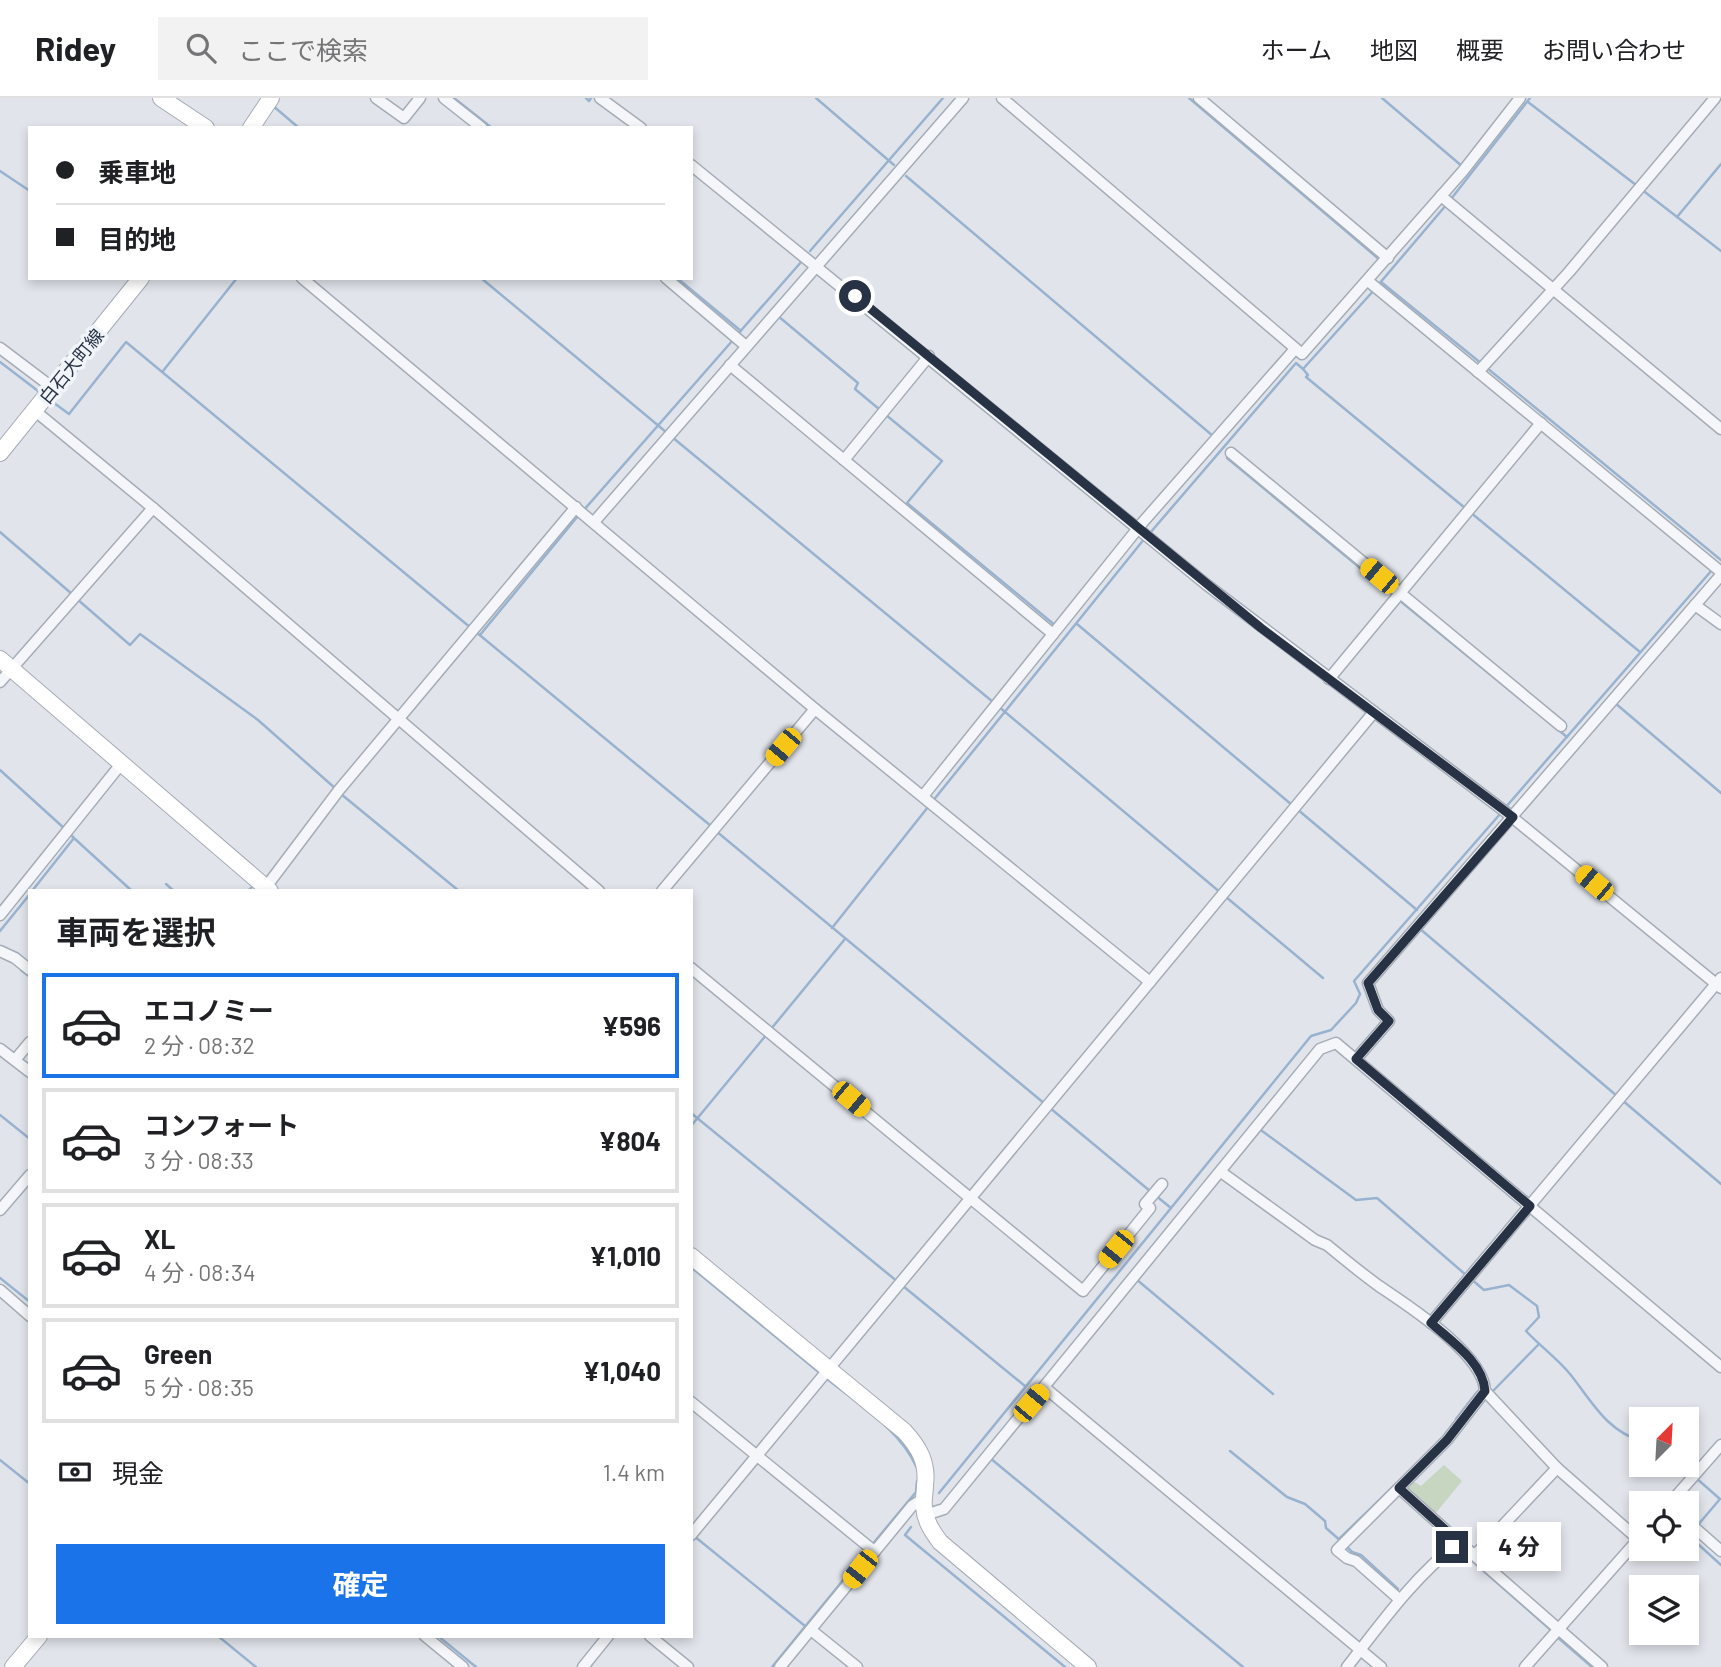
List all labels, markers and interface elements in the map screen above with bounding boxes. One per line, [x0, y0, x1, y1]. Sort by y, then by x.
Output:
search box [158, 17, 648, 80]
text: Ridey [35, 28, 116, 68]
icon: search [182, 29, 220, 67]
text: ここで検索 [238, 34, 368, 65]
text: ホーム [1261, 35, 1332, 64]
text: 地図 [1370, 35, 1418, 64]
text: 概要 [1456, 35, 1504, 64]
text: お問い合わせ [1542, 35, 1686, 64]
text: 乗車地 [98, 156, 176, 187]
text: 目的地 [98, 223, 176, 254]
route start [839, 280, 871, 312]
street label: 白石大町線 [34, 324, 108, 408]
car [1357, 554, 1402, 598]
car [762, 724, 805, 770]
car [1572, 861, 1617, 905]
text: 車両を選択 [56, 912, 216, 950]
icon: car [60, 994, 123, 1057]
text: エコノミー [144, 994, 274, 1025]
text: ¥596 [601, 1010, 661, 1041]
text: 2 分 · 08:32 [144, 1031, 255, 1059]
car [829, 1077, 874, 1121]
icon: car [60, 1109, 123, 1172]
text: コンフォート [144, 1109, 299, 1140]
text: ¥804 [599, 1125, 661, 1156]
text: 3 分 · 08:33 [144, 1146, 254, 1174]
text: XL [144, 1223, 175, 1254]
icon: car [60, 1224, 123, 1287]
car [1095, 1226, 1138, 1272]
text: ¥1,010 [589, 1240, 661, 1271]
text: 4 分 · 08:34 [144, 1258, 256, 1286]
text: Green [144, 1338, 212, 1369]
icon: car [60, 1339, 123, 1402]
text: ¥1,040 [582, 1355, 661, 1386]
text: 5 分 · 08:35 [144, 1373, 254, 1401]
car [1010, 1380, 1053, 1426]
north arrow [1629, 1407, 1699, 1477]
map controls [1629, 1407, 1699, 1645]
icon: cash [56, 1453, 94, 1491]
text: 現金 [112, 1457, 164, 1488]
text: 1.4 km [603, 1458, 665, 1486]
button: locate [1629, 1491, 1699, 1561]
callout: 4 分 [1476, 1522, 1560, 1572]
route end [1436, 1531, 1468, 1563]
text: 4 分 [1498, 1532, 1540, 1560]
button: 確定 [56, 1544, 665, 1624]
car [839, 1546, 882, 1592]
button: layers [1629, 1575, 1699, 1645]

